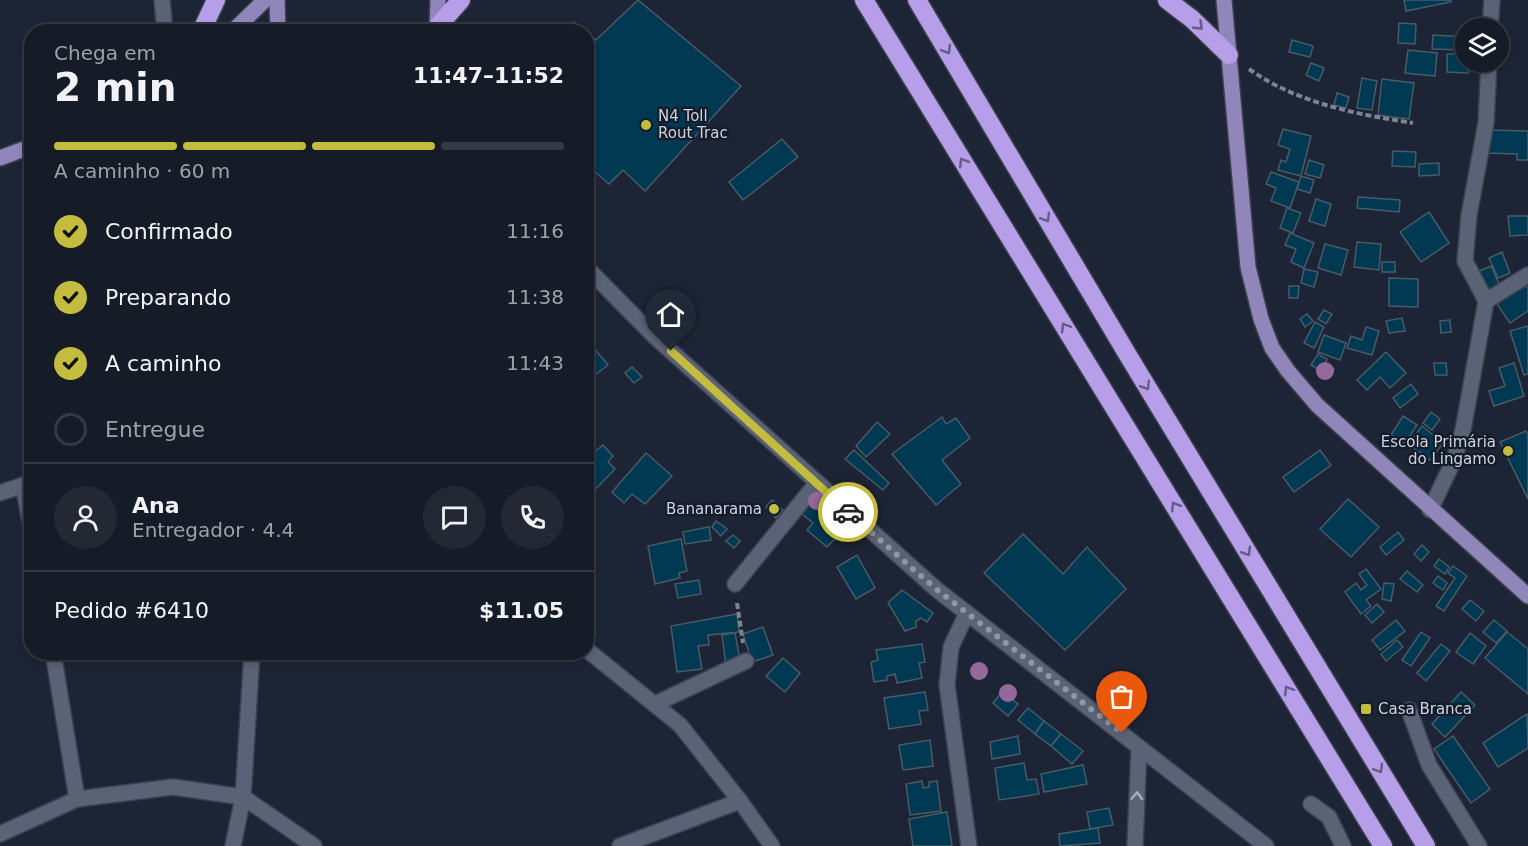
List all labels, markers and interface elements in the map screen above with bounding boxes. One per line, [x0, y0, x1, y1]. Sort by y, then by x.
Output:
map controls [1455, 18, 1509, 72]
button: layers [1455, 18, 1509, 72]
one-way arrow [1192, 19, 1202, 30]
text: Chega em [54, 41, 156, 65]
one-way arrow [940, 44, 951, 54]
text: 11:47–11:52 [413, 63, 564, 88]
text: 2 min [54, 65, 176, 110]
place label: N4 Toll Rout Trac [658, 107, 728, 142]
marker: N4 Toll Rout Trac [639, 118, 653, 132]
one-way arrow [959, 157, 970, 168]
text: A caminho · 60 m [54, 159, 230, 183]
one-way arrow [1039, 212, 1051, 222]
icon: check [54, 215, 87, 248]
text: Confirmado [105, 219, 233, 244]
text: 11:16 [506, 219, 564, 243]
icon: check [54, 281, 87, 314]
text: Preparando [105, 285, 231, 310]
text: 11:38 [506, 285, 564, 309]
pin [645, 289, 696, 351]
icon: home [654, 298, 687, 331]
one-way arrow [1061, 323, 1073, 333]
icon: check [54, 347, 87, 380]
text: A caminho [105, 351, 222, 376]
text: 11:43 [506, 351, 564, 375]
one-way arrow [1139, 380, 1150, 390]
text: Entregue [105, 417, 205, 442]
place label: Escola Primária do Lingamo [1381, 433, 1496, 468]
marker: Escola Primária do Lingamo [1501, 444, 1515, 458]
courier [818, 482, 878, 542]
button: person [54, 486, 117, 549]
button: chat [423, 486, 486, 549]
button: phone [501, 486, 564, 549]
text: Ana [132, 493, 180, 518]
icon: car [832, 496, 865, 529]
place label: Bananarama [666, 500, 762, 518]
marker: Bananarama [767, 502, 781, 516]
one-way arrow [1170, 502, 1182, 512]
text: Entregador · 4.4 [132, 518, 294, 542]
one-way arrow [1240, 546, 1252, 556]
text: Pedido #6410 [54, 598, 209, 623]
text: $11.05 [479, 598, 564, 623]
pin [1096, 671, 1147, 733]
icon: bag [1105, 680, 1138, 713]
one-way arrow [1284, 686, 1296, 696]
place label: Casa Branca [1378, 700, 1472, 718]
marker: Casa Branca [1359, 702, 1373, 716]
one-way arrow [1371, 763, 1383, 773]
one-way arrow [1131, 792, 1144, 801]

